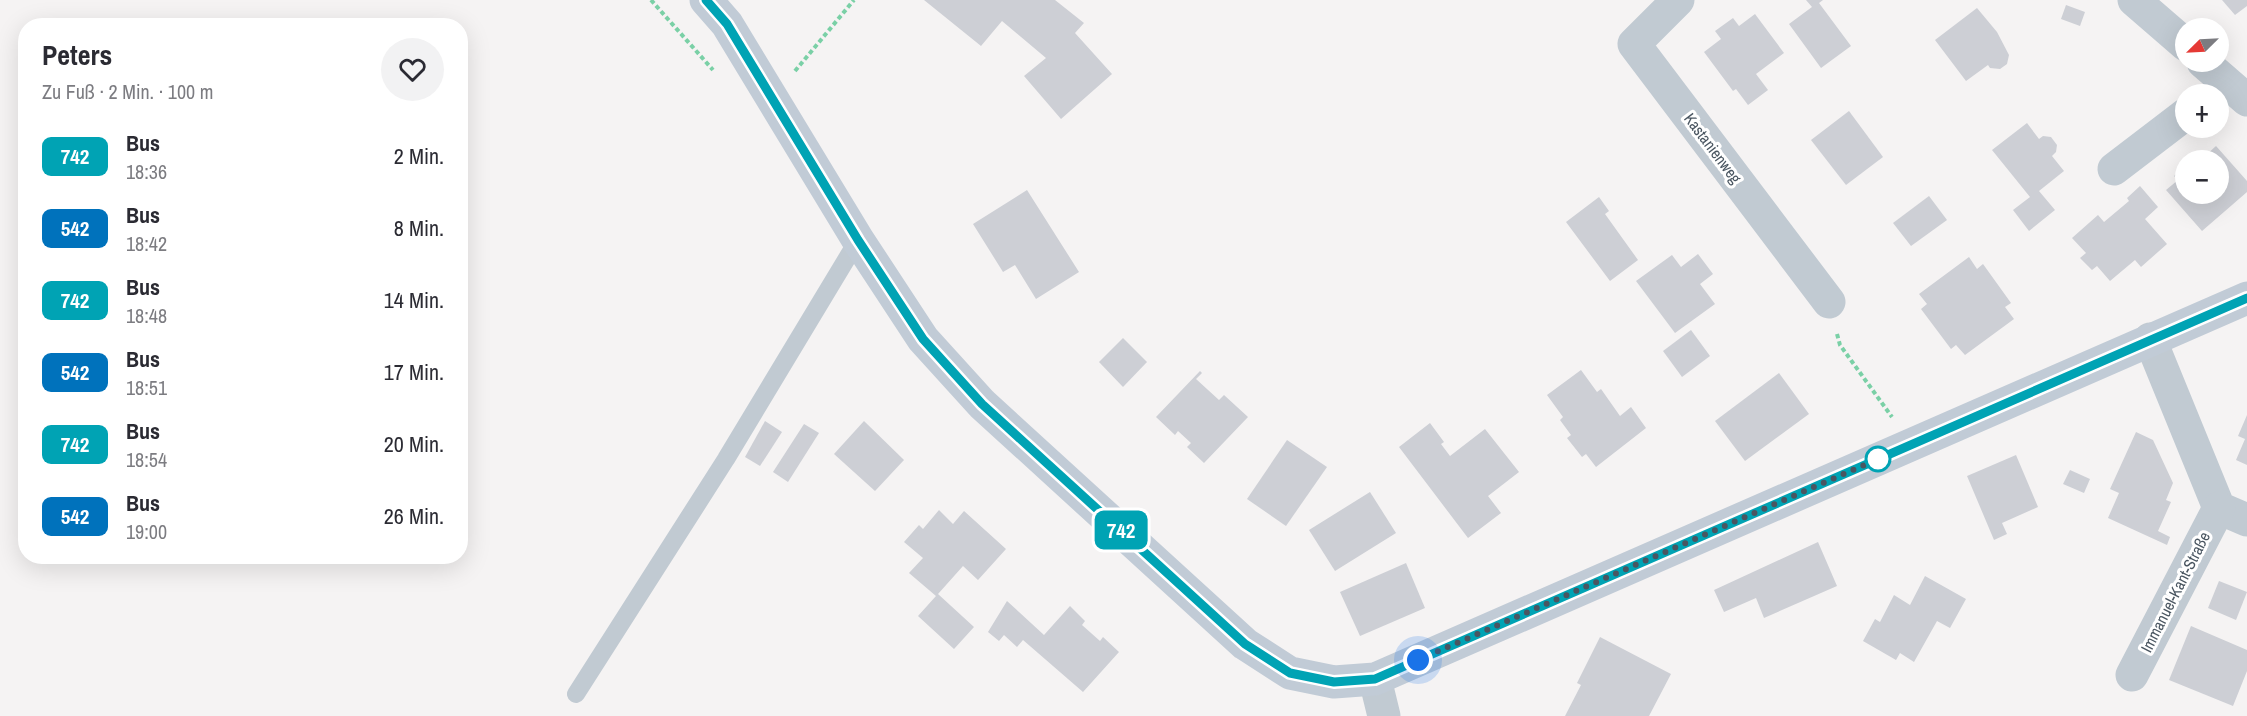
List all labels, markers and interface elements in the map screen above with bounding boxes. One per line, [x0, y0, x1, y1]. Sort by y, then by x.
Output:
north arrow [2175, 18, 2229, 72]
map controls [2175, 18, 2229, 204]
text: Peters [42, 36, 112, 74]
button: heart [381, 38, 444, 101]
text: Zu Fuß · 2 Min. · 100 m [42, 78, 213, 105]
button: + [2175, 84, 2229, 138]
street label: Kastanienweg [1679, 108, 1747, 188]
text: Bus [126, 128, 160, 158]
text: 2 Min. [394, 141, 444, 171]
text: 742 [61, 142, 89, 171]
button: − [2175, 150, 2229, 204]
text: 18:36 [126, 158, 167, 185]
text: Bus [126, 200, 160, 230]
text: 8 Min. [394, 213, 444, 243]
text: 542 [61, 214, 89, 243]
text: 18:42 [126, 230, 167, 257]
text: Bus [126, 272, 160, 302]
text: 14 Min. [384, 285, 444, 315]
text: 742 [61, 286, 89, 315]
text: 18:48 [126, 302, 167, 329]
text: Bus [126, 344, 160, 374]
text: 17 Min. [384, 357, 444, 387]
text: 542 [61, 358, 89, 387]
text: 18:51 [126, 374, 167, 401]
text: Bus [126, 416, 160, 446]
text: 20 Min. [384, 429, 444, 459]
text: 742 [61, 430, 89, 459]
text: 18:54 [126, 446, 167, 473]
unlabelled marker [1865, 446, 1891, 472]
text: Bus [126, 488, 160, 518]
text: 26 Min. [384, 501, 444, 531]
text: 542 [61, 502, 89, 531]
line badge: 742 [1086, 510, 1156, 550]
text: 742 [1107, 516, 1135, 545]
text: 19:00 [126, 518, 167, 545]
street label: Immanuel-Kant-Straße [2135, 528, 2215, 656]
your location [1403, 645, 1433, 675]

